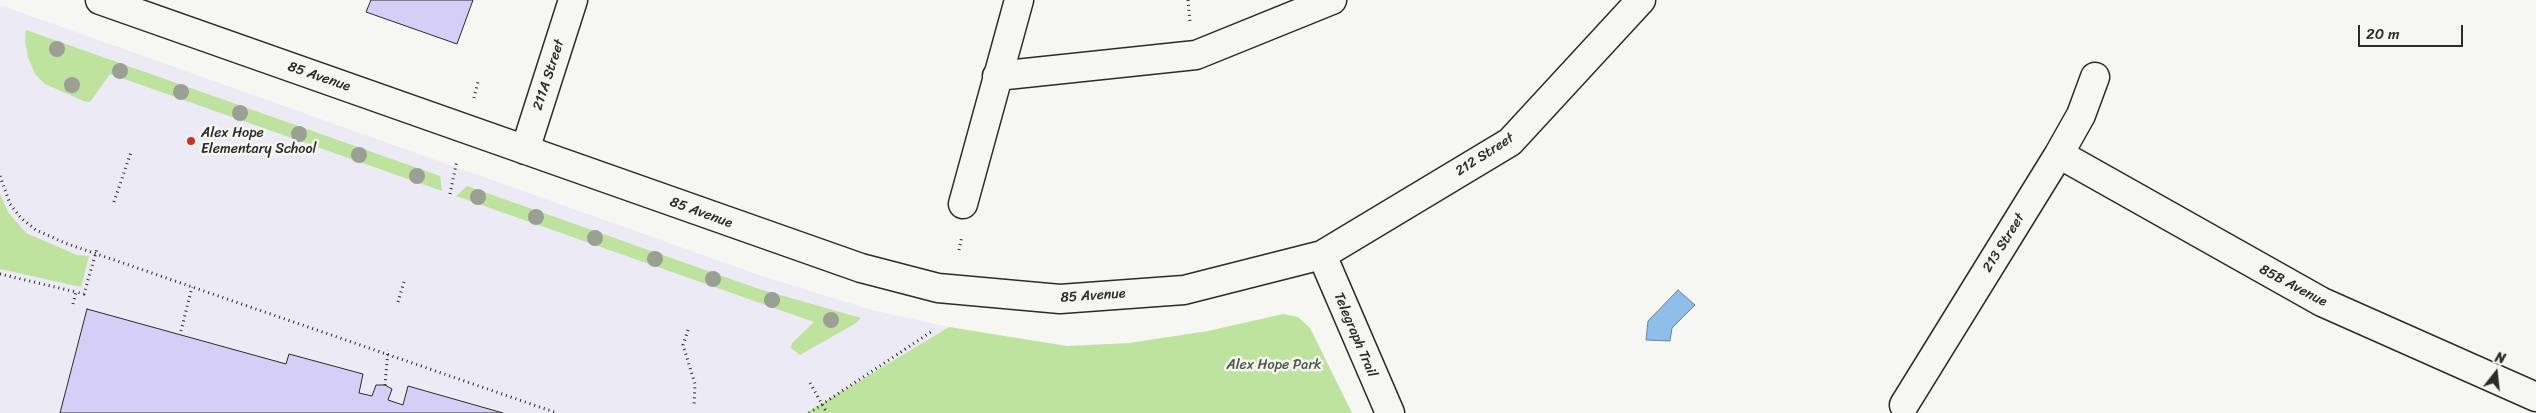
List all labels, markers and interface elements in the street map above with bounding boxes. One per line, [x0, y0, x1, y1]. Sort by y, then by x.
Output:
scale bar [2361, 15, 2466, 47]
text: 20 m [2366, 21, 2400, 47]
street label: 211A Street [530, 37, 568, 113]
street label: 85 Avenue [285, 58, 353, 96]
place label: Alex Hope Elementary School [201, 125, 317, 158]
street label: 212 Street [1453, 130, 1517, 180]
marker: Alex Hope Elementary School [185, 135, 197, 147]
street label: 85 Avenue [667, 194, 735, 232]
street label: 213 Street [1979, 211, 2029, 275]
street label: 85B Avenue [2256, 261, 2330, 311]
street label: 85 Avenue [1060, 285, 1126, 307]
street label: Telegraph Trail [1330, 290, 1380, 380]
text: N [2492, 345, 2508, 371]
north arrow [2471, 348, 2521, 398]
park label: Alex Hope Park [1226, 357, 1322, 373]

